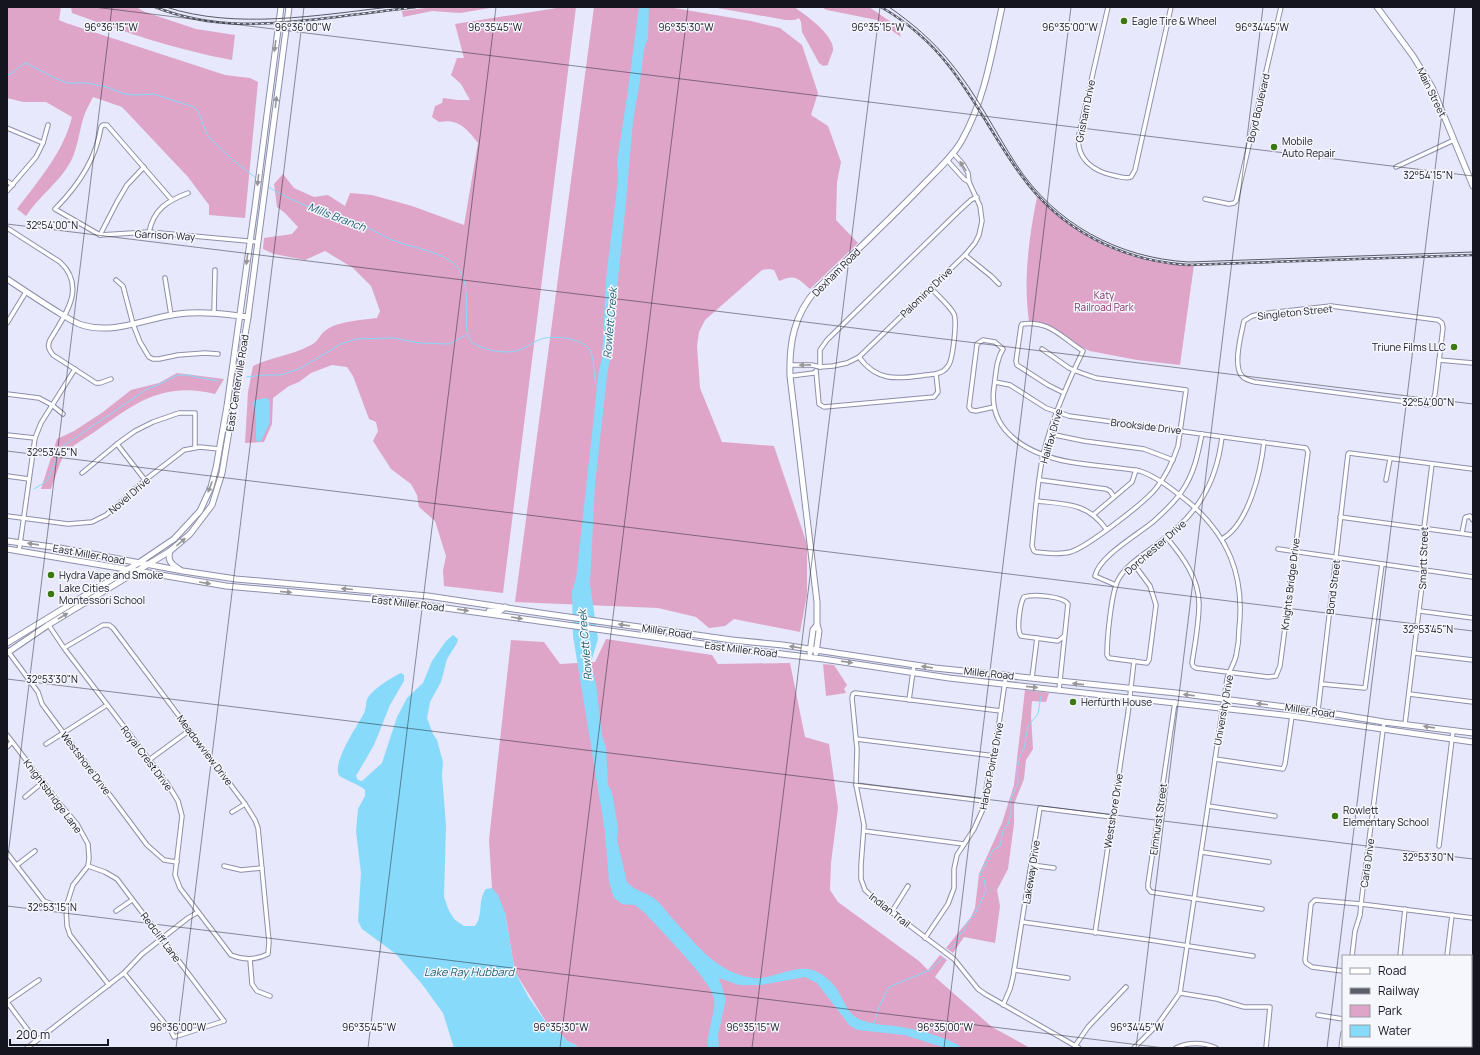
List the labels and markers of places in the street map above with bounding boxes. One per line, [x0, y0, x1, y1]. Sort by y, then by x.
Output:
place label: Eagle Tire & Wheel [1132, 14, 1217, 28]
marker: Eagle Tire & Wheel [1119, 16, 1129, 26]
place label: Mobile Auto Repair [1282, 134, 1336, 160]
marker: Mobile Auto Repair [1269, 142, 1279, 152]
place label: Triune Films LLC [1372, 340, 1446, 354]
marker: Triune Films LLC [1449, 342, 1459, 352]
place label: Hydra Vape and Smoke [59, 568, 163, 582]
marker: Hydra Vape and Smoke [46, 570, 56, 580]
place label: Lake Cities Montessori School [59, 581, 145, 607]
marker: Lake Cities Montessori School [46, 589, 56, 599]
place label: Herfurth House [1081, 695, 1152, 709]
marker: Herfurth House [1068, 697, 1078, 707]
place label: Rowlett Elementary School [1343, 803, 1429, 829]
marker: Rowlett Elementary School [1330, 811, 1340, 821]

